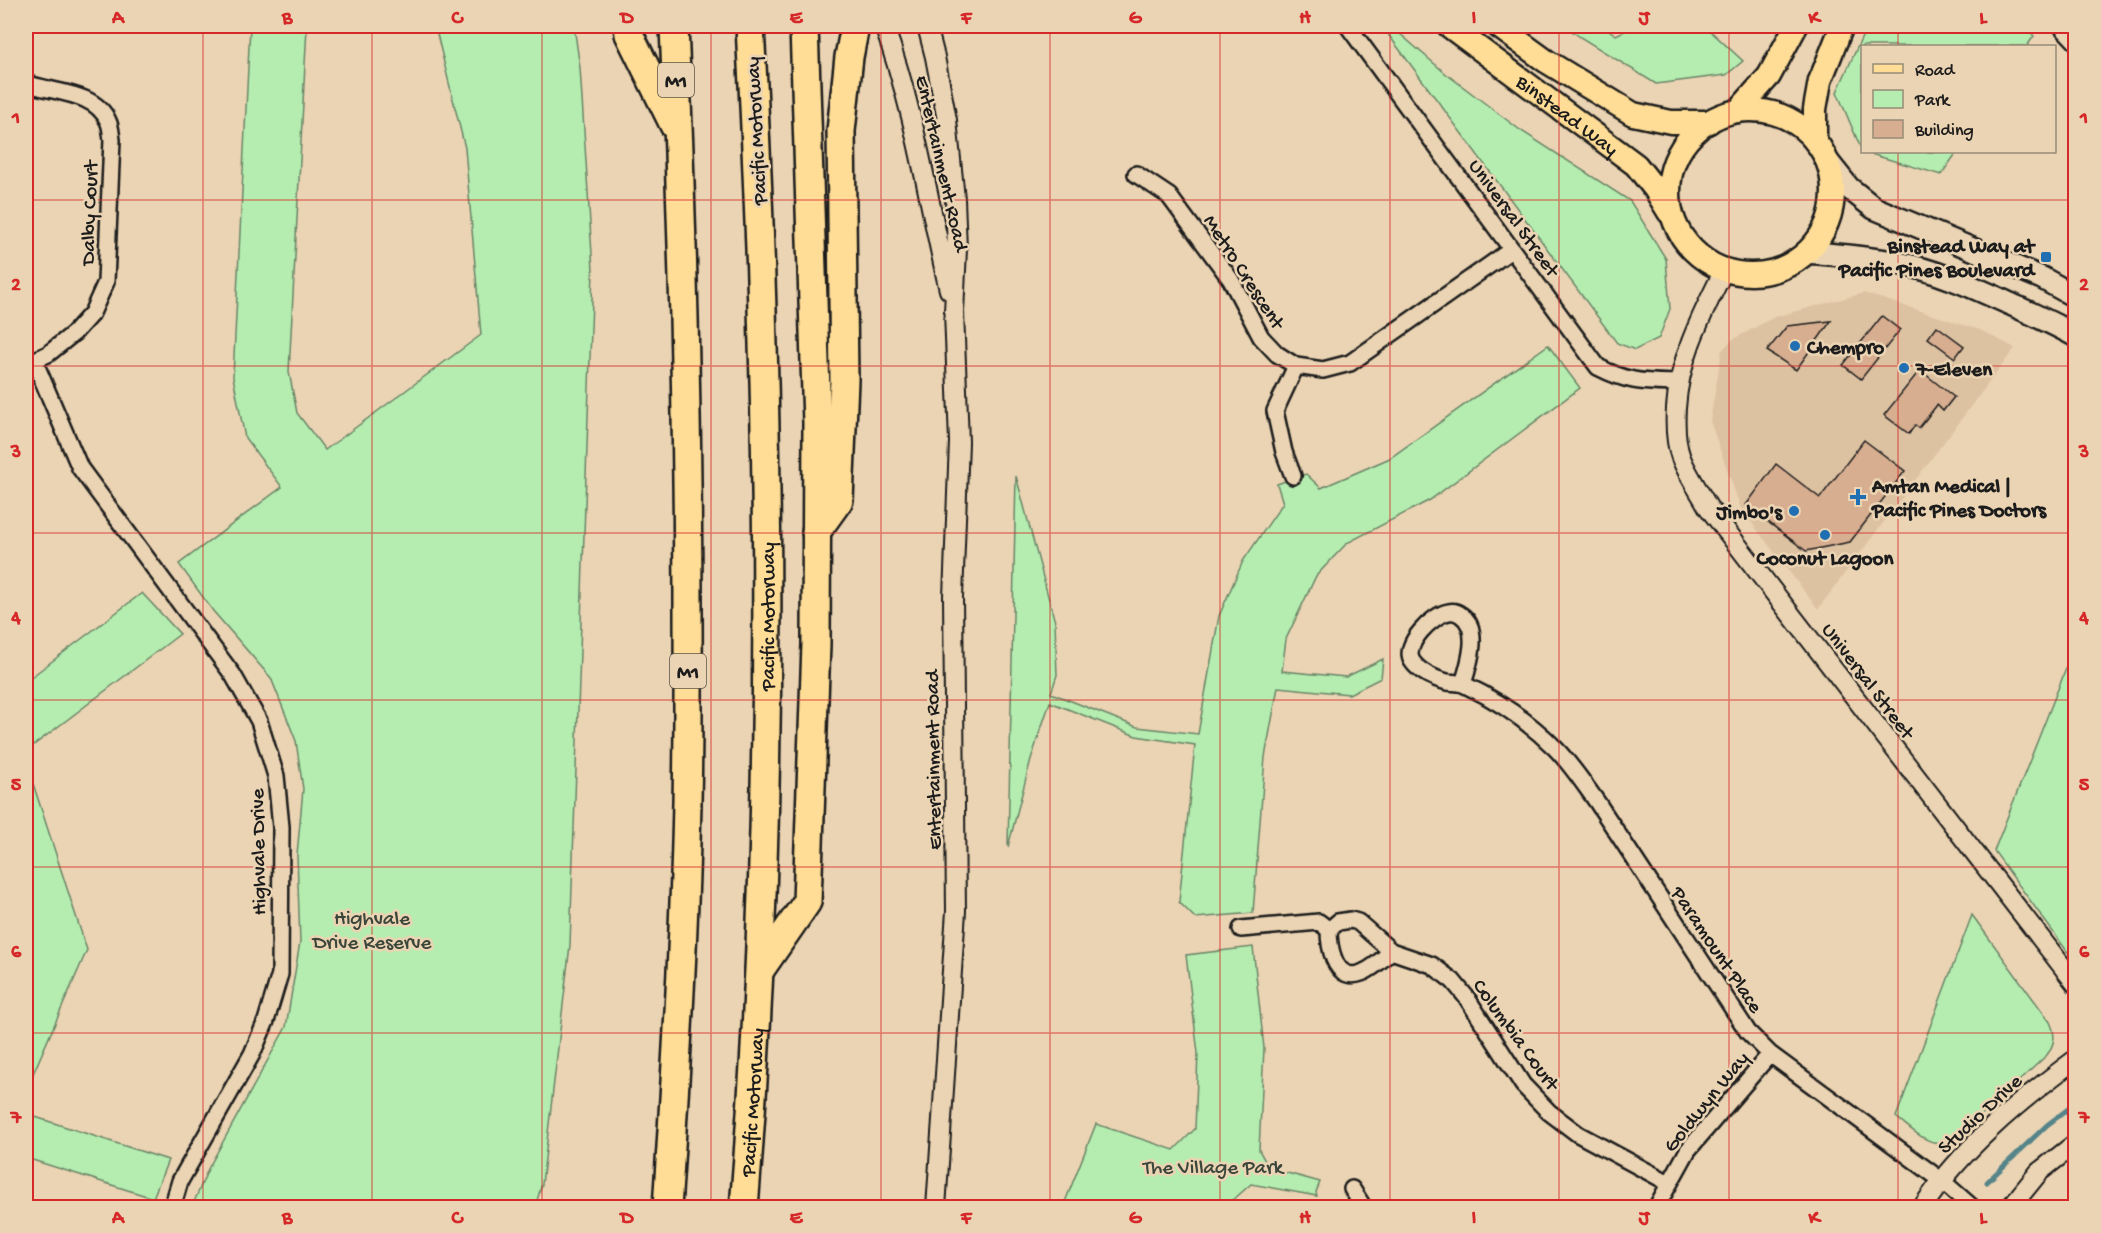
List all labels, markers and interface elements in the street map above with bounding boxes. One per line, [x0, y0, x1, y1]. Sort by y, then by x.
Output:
text: A [111, 8, 126, 31]
text: B [281, 8, 293, 31]
text: C [451, 8, 465, 31]
text: D [618, 8, 634, 31]
text: E [790, 8, 804, 31]
text: F [960, 8, 973, 31]
text: G [1129, 8, 1143, 31]
text: H [1299, 8, 1311, 31]
text: I [1472, 8, 1477, 31]
text: J [1638, 8, 1651, 31]
text: K [1807, 8, 1822, 31]
text: L [1979, 8, 1988, 31]
legend [1861, 45, 2056, 153]
street label: Pacific Motorway [742, 56, 775, 207]
text: Road [1915, 61, 1956, 82]
road number: M1 [658, 63, 694, 97]
street label: Binstead Way [1509, 70, 1622, 163]
street label: Entertainment Road [907, 73, 972, 256]
text: Park [1914, 91, 1951, 112]
text: 1 [11, 108, 20, 131]
text: 1 [2079, 108, 2088, 131]
text: Building [1914, 121, 1974, 142]
street label: Universal Street [1461, 155, 1565, 285]
street label: Dalby Court [77, 158, 106, 268]
street label: Metro Crescent [1196, 211, 1290, 337]
place label: Binstead Way at Pacific Pines Boulevard [1838, 236, 2037, 285]
marker: Binstead Way at Pacific Pines Boulevard [2039, 250, 2053, 264]
text: 2 [11, 275, 21, 298]
text: 2 [2079, 275, 2089, 298]
place label: Chempro [1806, 337, 1884, 362]
marker: Chempro [1788, 339, 1802, 353]
place label: 7-Eleven [1915, 359, 1993, 384]
marker: 7-Eleven [1897, 361, 1911, 375]
text: 3 [10, 442, 21, 465]
text: 3 [2078, 442, 2089, 465]
place label: Amtan Medical | Pacific Pines Doctors [1871, 476, 2047, 525]
marker: Amtan Medical | Pacific Pines Doctors [1849, 488, 1867, 506]
place label: Jimbo's [1715, 502, 1783, 527]
marker: Jimbo's [1787, 504, 1801, 518]
marker: Coconut Lagoon [1818, 528, 1832, 542]
street label: Pacific Motorway [758, 542, 783, 692]
place label: Coconut Lagoon [1756, 548, 1894, 573]
text: 4 [10, 608, 21, 631]
text: 4 [2078, 608, 2089, 631]
street label: Universal Street [1814, 619, 1920, 747]
road number: M1 [670, 654, 706, 688]
street label: Entertainment Road [921, 668, 950, 850]
text: 5 [11, 775, 22, 798]
text: 5 [2079, 775, 2090, 798]
street label: Highvale Drive [247, 787, 274, 916]
street label: Paramount Place [1663, 882, 1767, 1020]
park label: Highvale Drive Reserve [311, 908, 432, 957]
text: 6 [11, 942, 22, 965]
text: 6 [2079, 942, 2090, 965]
street label: Columbia Court [1465, 975, 1565, 1099]
street label: Pacific Motorway [737, 1028, 772, 1179]
street label: Goldwyn Way [1659, 1048, 1756, 1159]
street label: Studio Drive [1934, 1069, 2030, 1161]
text: 7 [10, 1108, 23, 1131]
text: 7 [2078, 1108, 2091, 1131]
park label: The Village Park [1142, 1157, 1286, 1182]
text: A [111, 1208, 126, 1231]
text: B [281, 1208, 293, 1231]
text: C [451, 1208, 465, 1231]
text: D [618, 1208, 634, 1231]
text: E [790, 1208, 804, 1231]
text: F [960, 1208, 973, 1231]
text: G [1129, 1208, 1143, 1231]
text: H [1299, 1208, 1311, 1231]
text: I [1472, 1208, 1477, 1231]
text: J [1638, 1208, 1651, 1231]
text: K [1807, 1208, 1822, 1231]
text: L [1979, 1208, 1988, 1231]

